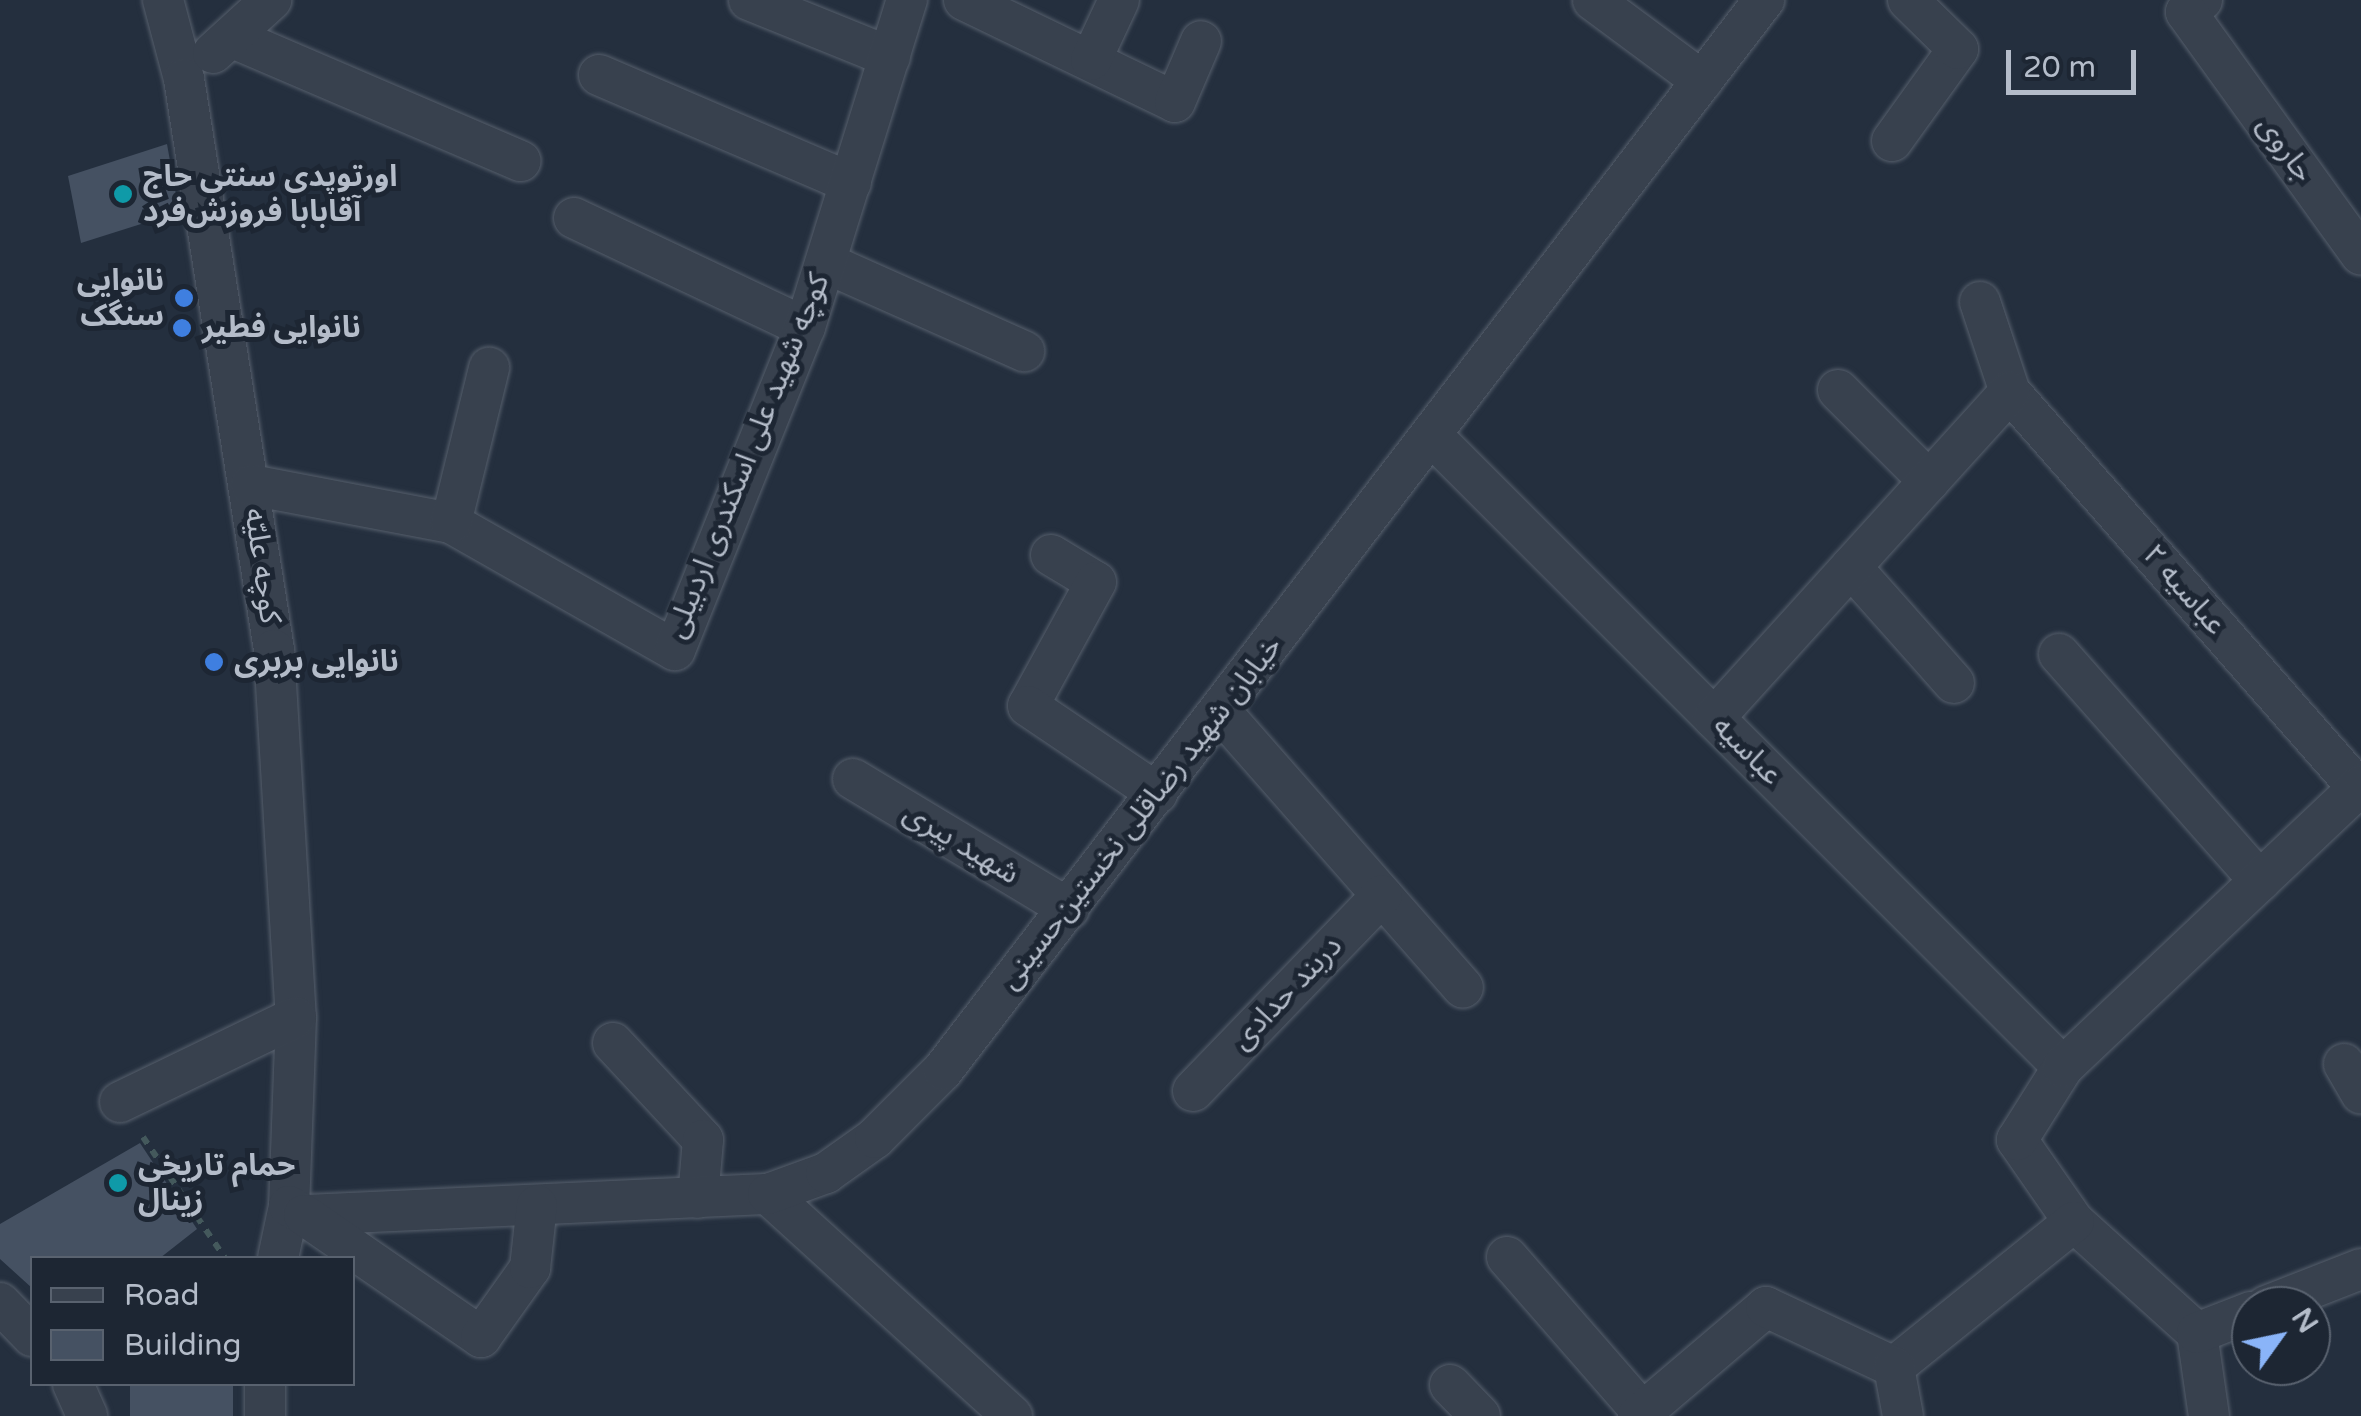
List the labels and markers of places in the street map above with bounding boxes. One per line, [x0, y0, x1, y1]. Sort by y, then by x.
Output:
place label: اورتوپدی سنتی حاج آقابابا فروزش‌فرد [143, 159, 397, 230]
marker: اورتوپدی سنتی حاج آقابابا فروزش‌فرد [112, 183, 134, 205]
place label: نانوایی سنگک [77, 263, 164, 334]
marker: نانوایی سنگک [173, 287, 195, 309]
place label: نانوایی فطیر [202, 310, 361, 346]
marker: نانوایی فطیر [171, 317, 193, 339]
place label: نانوایی بربری [234, 644, 399, 680]
marker: نانوایی بربری [203, 651, 225, 673]
place label: حمام تاریخی زینال [138, 1148, 295, 1218]
marker: حمام تاریخی زینال [107, 1172, 129, 1194]

